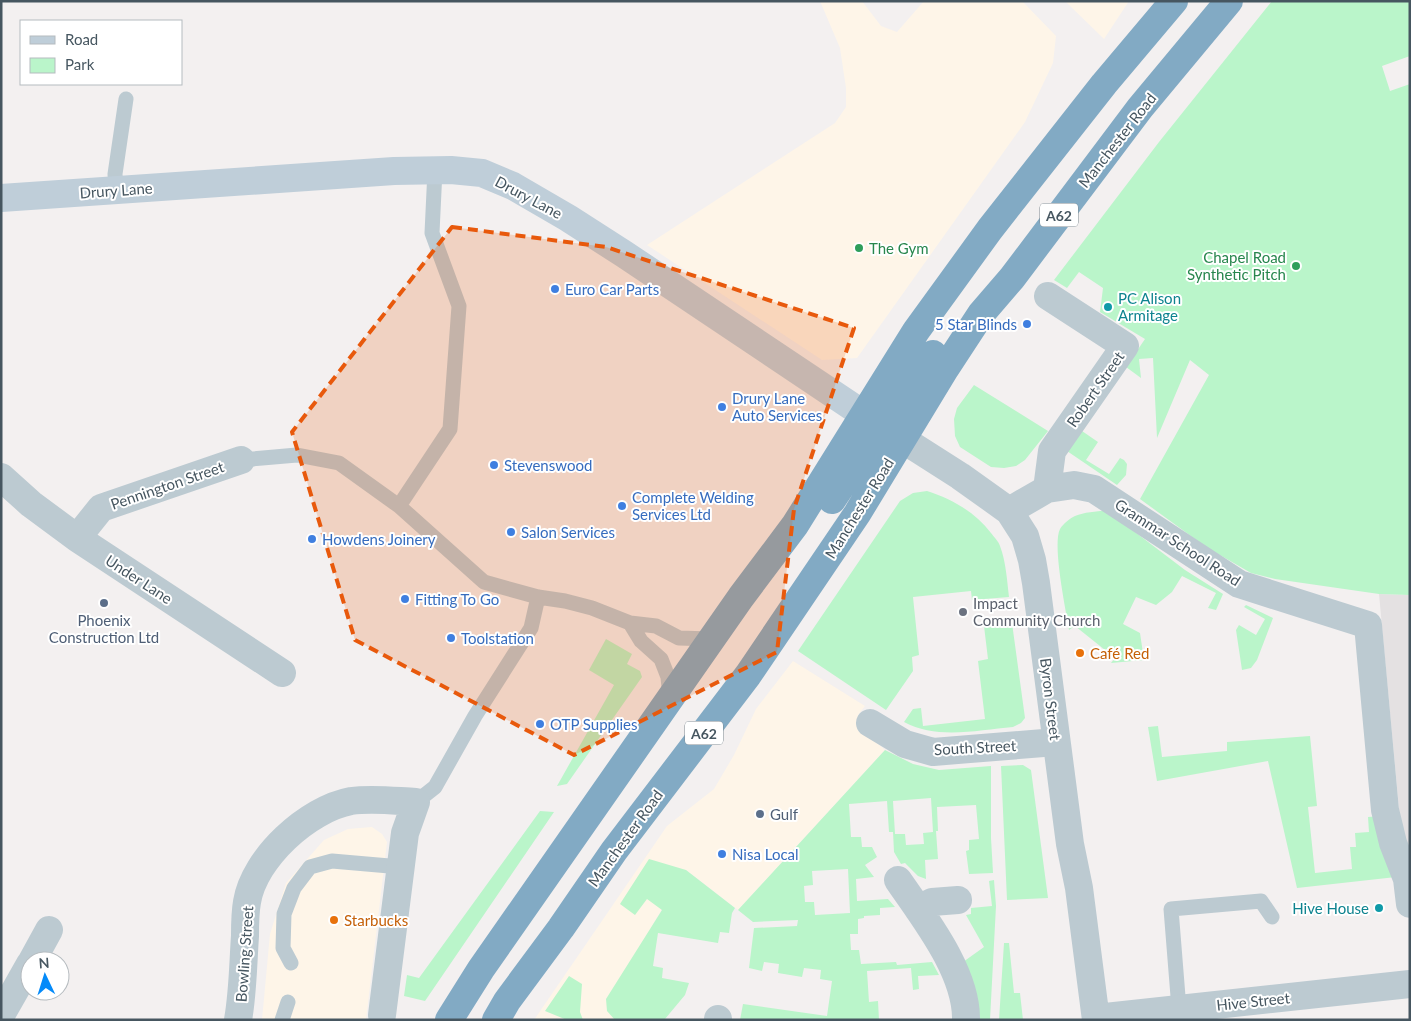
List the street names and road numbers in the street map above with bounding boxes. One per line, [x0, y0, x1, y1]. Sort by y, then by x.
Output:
street label: Manchester Road [1075, 89, 1159, 191]
street label: Drury Lane [492, 172, 566, 222]
street label: Drury Lane [79, 178, 153, 202]
road number: A62 [1040, 204, 1078, 226]
street label: Robert Street [1062, 347, 1128, 430]
street label: Manchester Road [821, 454, 897, 562]
street label: Pennington Street [108, 457, 227, 513]
street label: Grammar School Road [1112, 495, 1244, 589]
street label: Under Lane [102, 551, 176, 607]
street label: Byron Street [1037, 657, 1065, 742]
road number: A62 [685, 721, 723, 744]
street label: South Street [934, 736, 1017, 758]
street label: Manchester Road [584, 786, 666, 890]
street label: Bowling Street [232, 905, 256, 1003]
street label: Hive Street [1215, 988, 1291, 1014]

